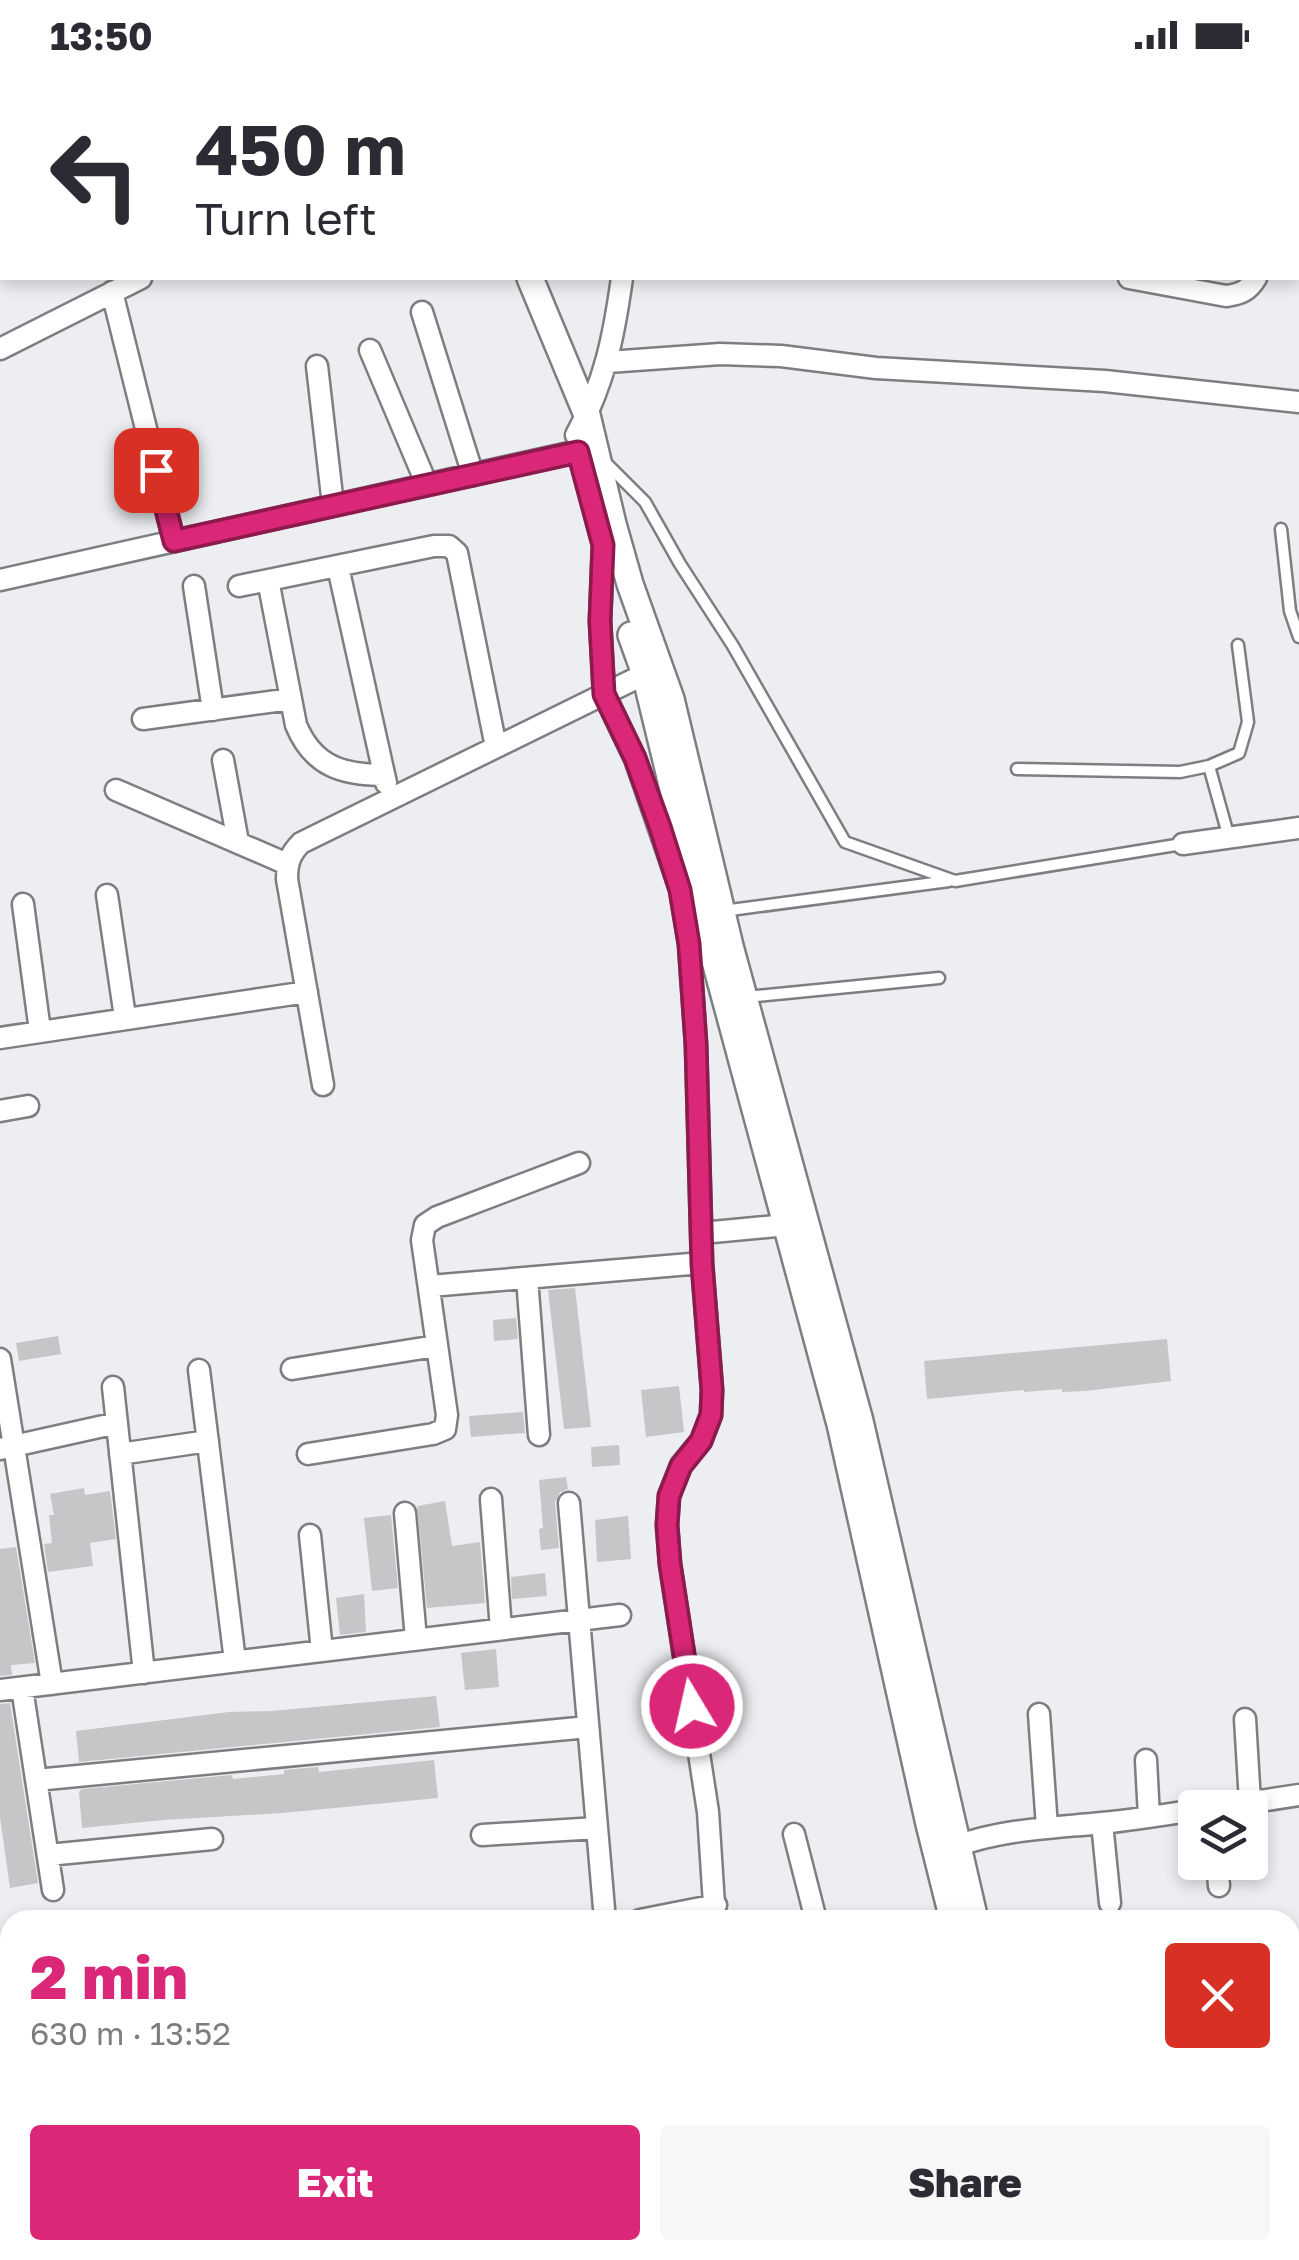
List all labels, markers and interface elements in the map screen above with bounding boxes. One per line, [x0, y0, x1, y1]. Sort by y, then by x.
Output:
text: 13:50 [50, 13, 153, 58]
text: 450 m [195, 106, 406, 190]
icon: left [30, 110, 160, 240]
text: Turn left [195, 191, 377, 245]
pin [114, 428, 199, 513]
icon: arrive [129, 443, 184, 498]
position arrow [640, 1654, 744, 1758]
map controls [1178, 1790, 1268, 1880]
button: layers [1178, 1790, 1268, 1880]
text: 2 min [30, 1940, 188, 2012]
button: close [1165, 1943, 1270, 2048]
text: 630 m · 13:52 [30, 2014, 231, 2052]
button: Exit [30, 2125, 640, 2240]
button: Share [660, 2125, 1270, 2240]

